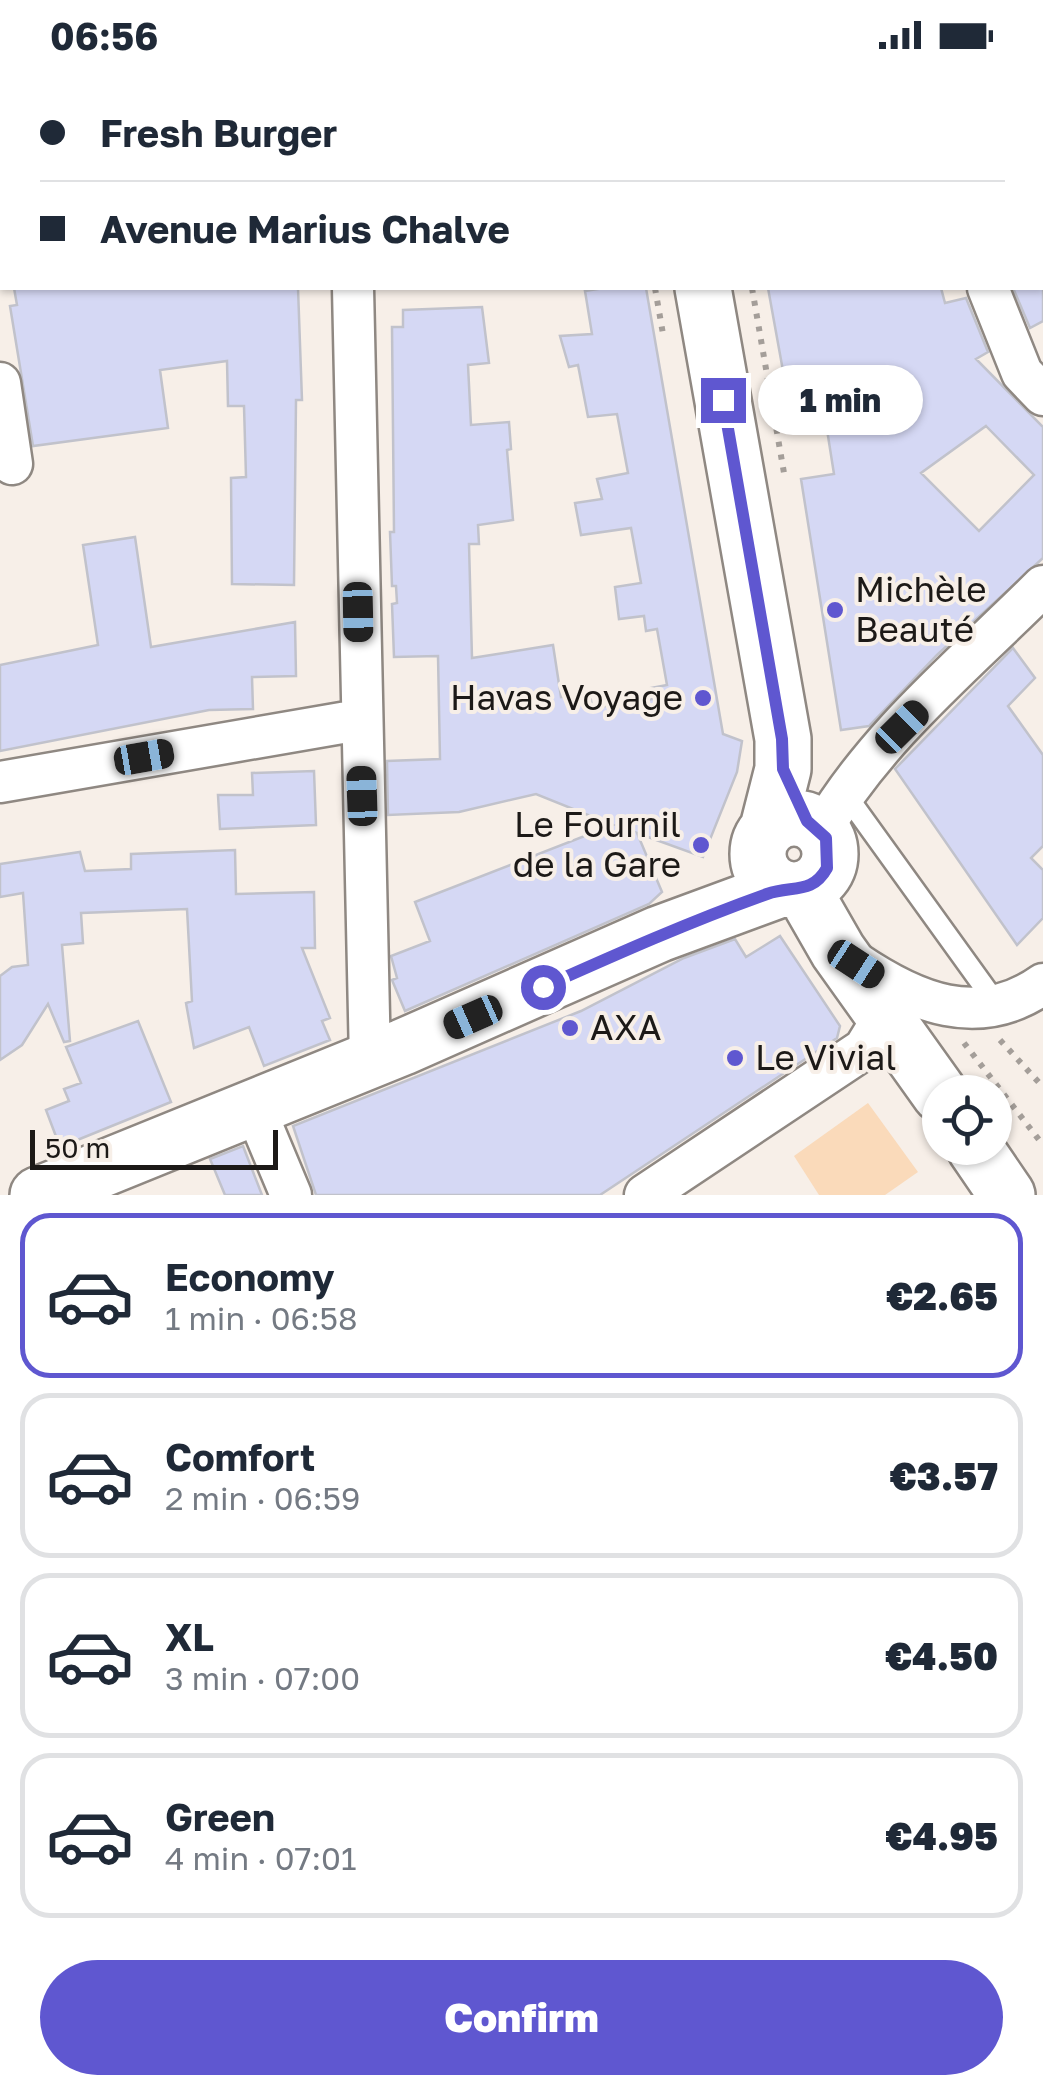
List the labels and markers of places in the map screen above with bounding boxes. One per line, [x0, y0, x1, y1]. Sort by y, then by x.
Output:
place label: Michèle Beauté [855, 568, 987, 650]
marker: Michèle Beauté [824, 599, 846, 621]
place label: Havas Voyage [450, 676, 683, 718]
marker: Havas Voyage [692, 687, 714, 709]
place label: Le Fournil de la Gare [513, 803, 681, 885]
marker: Le Fournil de la Gare [690, 834, 712, 856]
place label: AXA [590, 1006, 661, 1048]
marker: AXA [559, 1017, 581, 1039]
place label: Le Vivial [755, 1036, 896, 1078]
marker: Le Vivial [724, 1047, 746, 1069]

